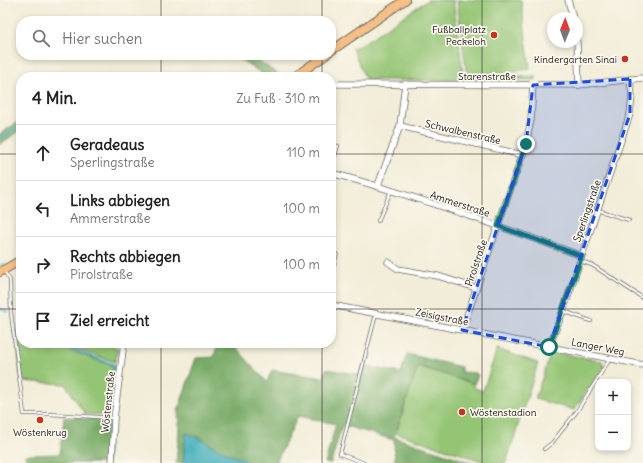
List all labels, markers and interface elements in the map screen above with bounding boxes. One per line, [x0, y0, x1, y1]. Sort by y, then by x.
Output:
north arrow [547, 12, 583, 48]
search box [16, 16, 336, 60]
place label: Fußballplatz Peckeloh [432, 23, 486, 48]
icon: search [30, 27, 52, 49]
text: Hier suchen [62, 29, 142, 48]
marker: Fußballplatz Peckeloh [489, 30, 499, 40]
place label: Kindergarten Sinai [534, 53, 617, 66]
marker: Kindergarten Sinai [620, 54, 630, 64]
street label: Starenstraße [458, 70, 516, 83]
text: 4 Min. [32, 87, 77, 109]
text: Zu Fuß · 310 m [236, 90, 320, 107]
street label: Schwalbenstraße [424, 117, 502, 147]
text: Geradeaus [70, 135, 144, 154]
route end [517, 135, 535, 153]
icon: ahead [32, 142, 54, 164]
text: 110 m [287, 144, 320, 161]
text: Sperlingstraße [70, 154, 155, 171]
street label: Sperlingstraße [570, 178, 604, 244]
street label: Ammerstraße [429, 188, 491, 220]
text: Links abbiegen [70, 191, 170, 210]
icon: left [32, 198, 54, 220]
text: 100 m [283, 200, 320, 217]
text: Ammerstraße [70, 210, 150, 227]
street label: Pirolstraße [462, 238, 490, 288]
text: Rechts abbiegen [70, 247, 181, 266]
icon: right [32, 254, 54, 276]
text: 100 m [283, 256, 320, 273]
text: Pirolstraße [70, 266, 133, 283]
street label: Zeisigstraße [414, 305, 470, 329]
icon: arrive [32, 310, 54, 332]
text: Ziel erreicht [70, 311, 149, 330]
street label: Langer Weg [570, 335, 626, 359]
route start [540, 338, 558, 356]
street label: Wöstenstraße [98, 371, 118, 433]
map controls [595, 379, 631, 451]
button: + [595, 379, 631, 415]
place label: Wöstenstadion [470, 406, 537, 419]
marker: Wöstenstadion [457, 407, 467, 417]
marker: Wöstenkrug [35, 415, 45, 425]
button: − [595, 415, 631, 451]
place label: Wöstenkrug [13, 426, 67, 439]

